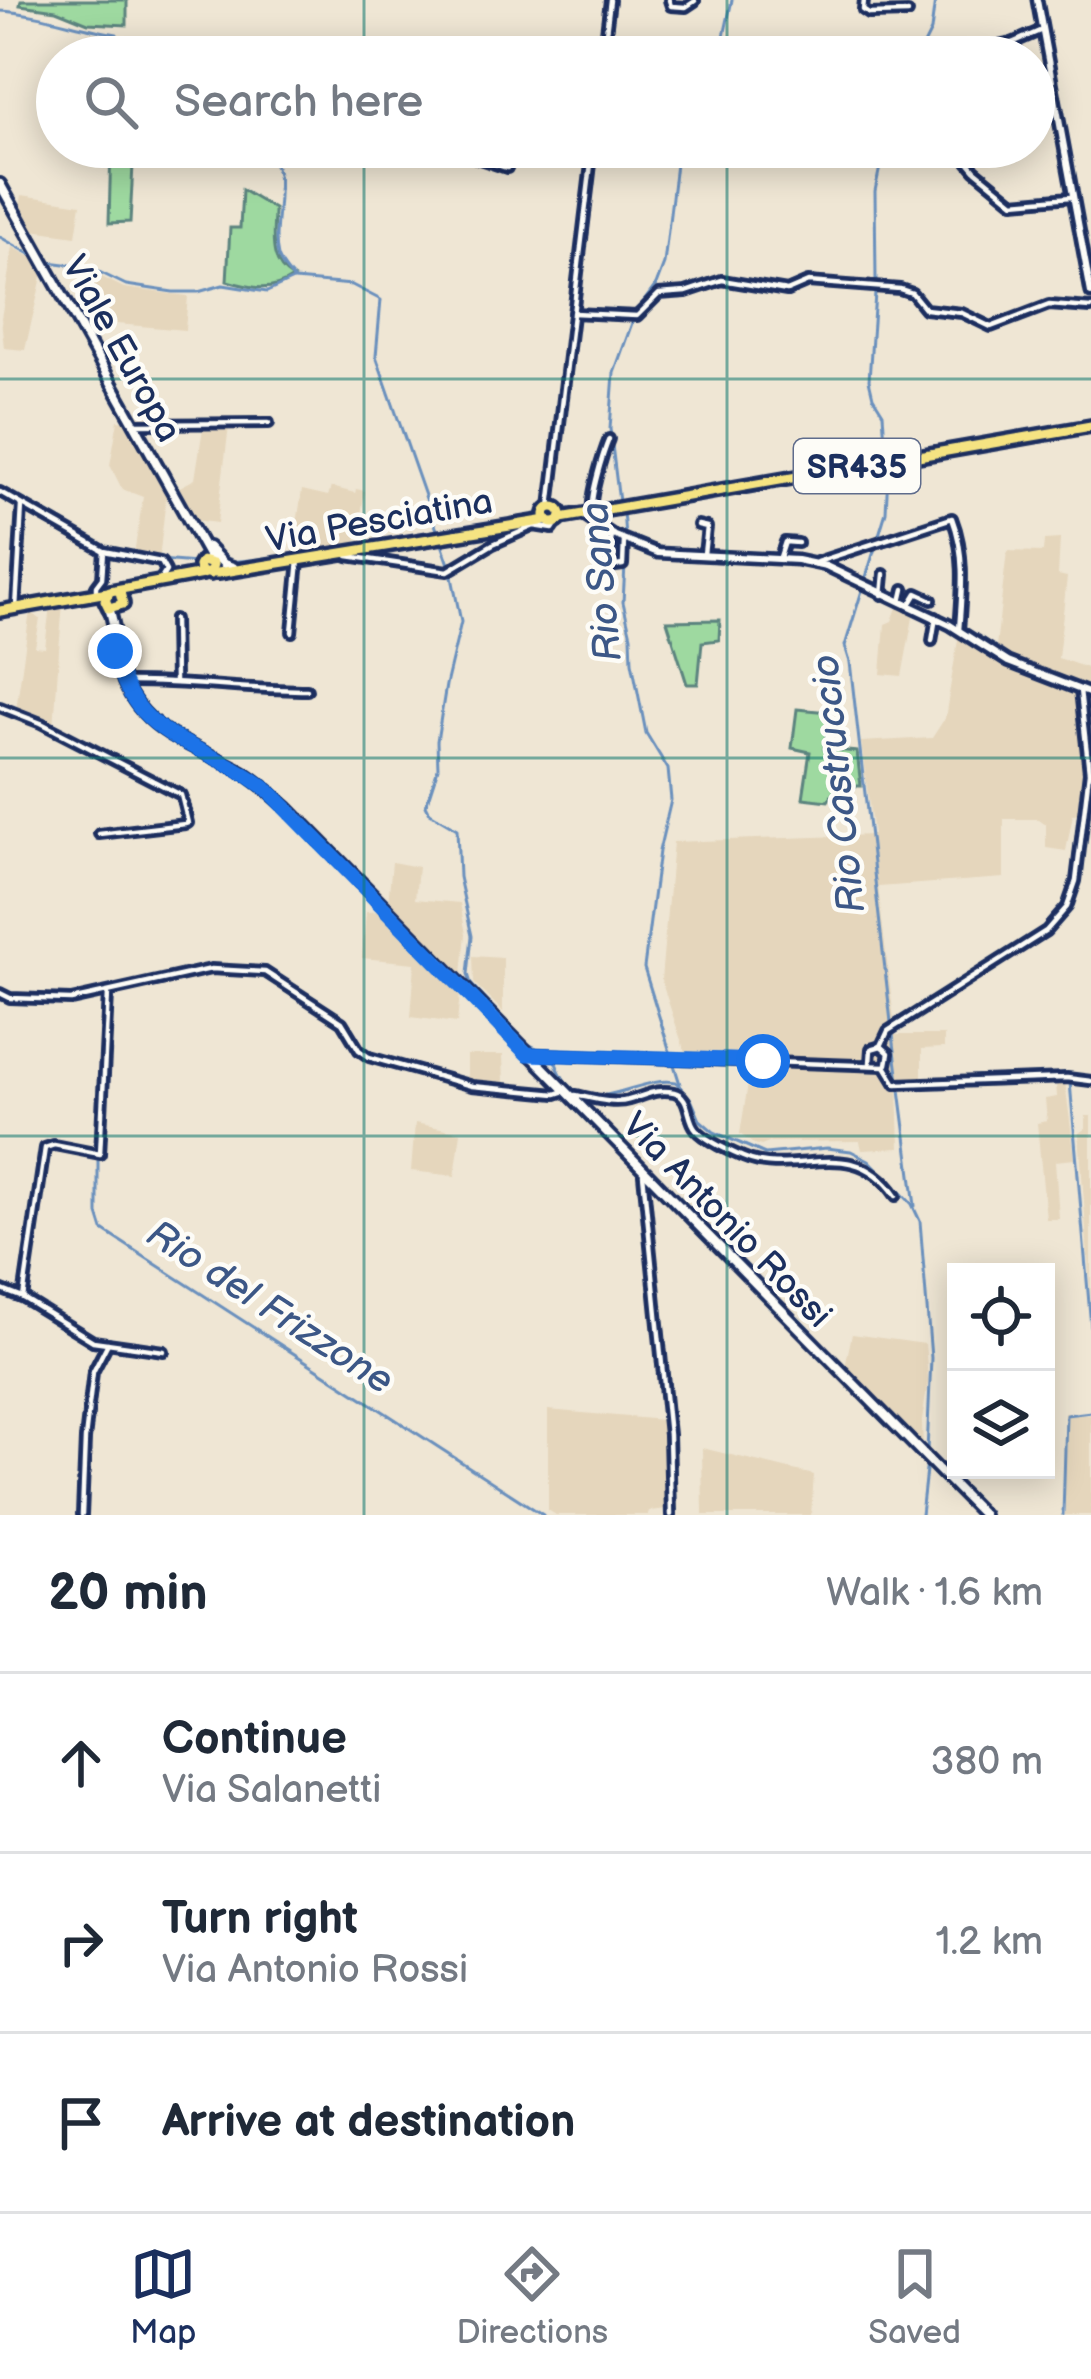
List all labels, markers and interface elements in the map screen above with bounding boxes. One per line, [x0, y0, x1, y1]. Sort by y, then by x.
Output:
search box [36, 36, 1055, 168]
icon: search [78, 69, 144, 135]
text: Search here [174, 75, 423, 130]
street label: Viale Europa [52, 248, 190, 450]
road number: SR435 [794, 439, 920, 493]
street label: Via Pesciatina [263, 480, 496, 563]
water label: Rio Sana [572, 500, 633, 664]
route end [88, 624, 142, 678]
water label: Rio Castruccio [803, 652, 876, 915]
route start [736, 1034, 790, 1088]
street label: Via Antonio Rossi [613, 1104, 840, 1337]
water label: Rio del Frizzone [138, 1211, 402, 1405]
map controls [947, 1263, 1055, 1479]
button: locate [947, 1263, 1055, 1371]
button: layers [947, 1371, 1055, 1479]
text: 20 min [48, 1563, 208, 1624]
text: Walk · 1.6 km [826, 1570, 1043, 1617]
text: Continue [162, 1712, 347, 1767]
icon: ahead [48, 1730, 114, 1796]
text: 380 m [931, 1739, 1043, 1786]
text: Via Salanetti [162, 1767, 381, 1814]
text: Turn right [162, 1892, 358, 1947]
icon: right [48, 1910, 114, 1976]
text: 1.2 km [935, 1919, 1043, 1966]
text: Via Antonio Rossi [162, 1947, 468, 1994]
icon: arrive [48, 2090, 114, 2156]
text: Arrive at destination [162, 2095, 575, 2150]
tab: Map [130, 2241, 196, 2353]
tab: Directions [457, 2241, 608, 2353]
tab: Saved [868, 2241, 961, 2353]

